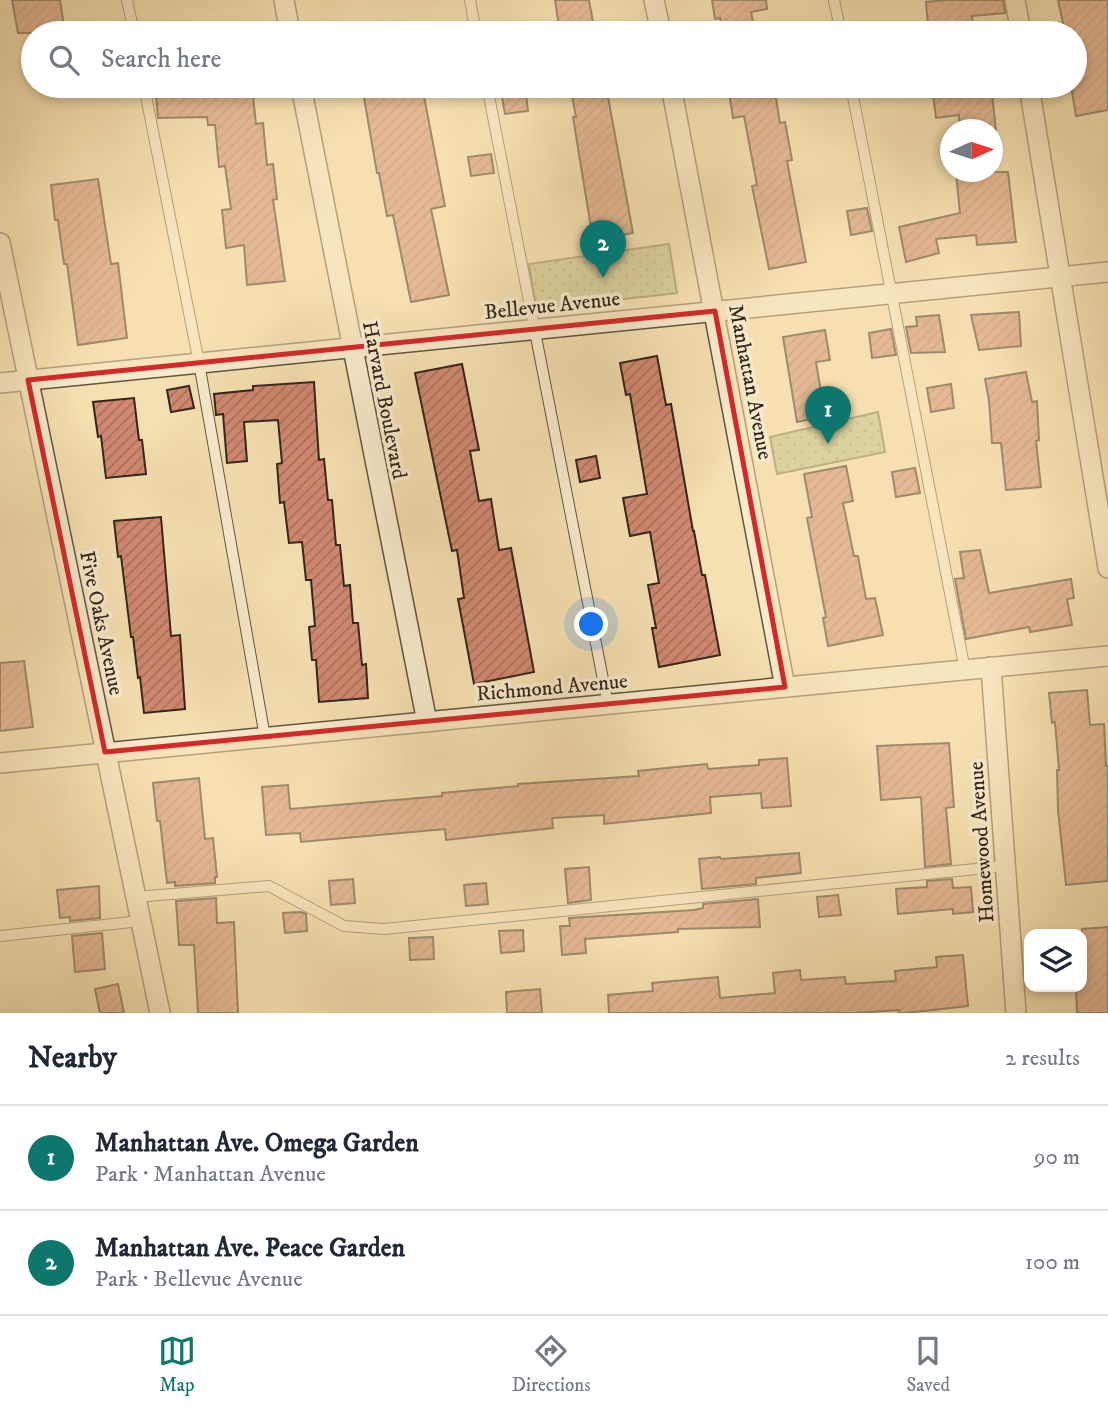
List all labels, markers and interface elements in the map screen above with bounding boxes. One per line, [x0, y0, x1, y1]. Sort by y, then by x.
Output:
search box [21, 21, 1087, 98]
icon: search [45, 41, 83, 79]
text: Search here [101, 43, 221, 76]
north arrow [940, 119, 1003, 182]
pin: 2 [580, 220, 626, 278]
street label: Bellevue Avenue [483, 286, 622, 326]
street label: Manhattan Avenue [722, 302, 778, 462]
street label: Harvard Boulevard [356, 319, 412, 482]
pin: 1 [805, 386, 851, 444]
street label: Five Oaks Avenue [73, 549, 129, 698]
your location [574, 607, 608, 641]
street label: Richmond Avenue [475, 668, 629, 708]
street label: Homewood Avenue [963, 760, 1001, 923]
map controls [1024, 929, 1087, 992]
button: layers [1024, 929, 1087, 992]
text: Nearby [28, 1040, 117, 1077]
text: 2 results [1005, 1044, 1080, 1073]
text: Manhattan Ave. Omega Garden [95, 1127, 419, 1160]
text: 1 [47, 1143, 55, 1172]
text: 90 m [1034, 1143, 1080, 1172]
text: Park · Manhattan Avenue [95, 1160, 326, 1189]
text: Manhattan Ave. Peace Garden [95, 1232, 405, 1265]
text: 2 [45, 1248, 57, 1277]
text: 100 m [1025, 1248, 1080, 1277]
text: Park · Bellevue Avenue [95, 1265, 303, 1294]
tab: Map [158, 1332, 196, 1397]
tab: Directions [512, 1332, 591, 1397]
tab: Saved [906, 1332, 950, 1397]

